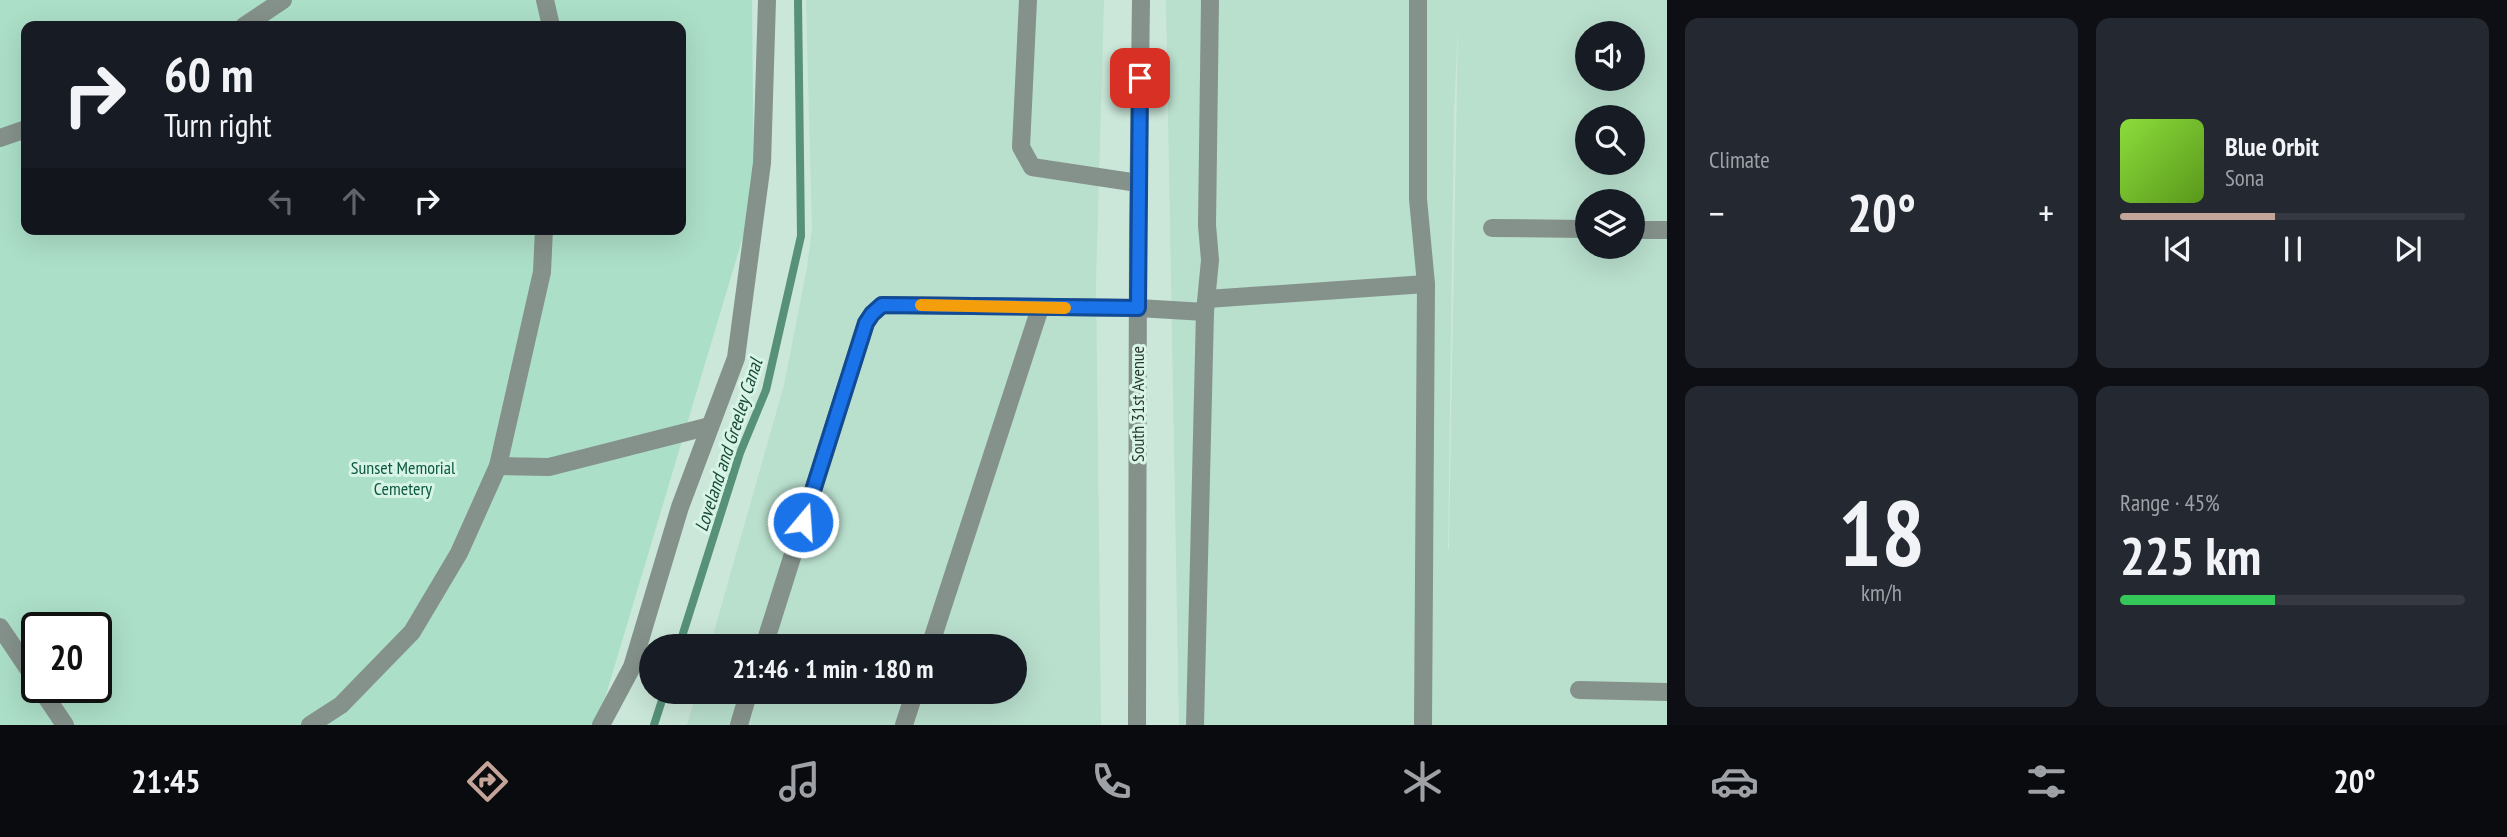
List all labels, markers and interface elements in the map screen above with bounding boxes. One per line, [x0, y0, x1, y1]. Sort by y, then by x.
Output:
map controls [1575, 21, 1645, 259]
button: sound [1575, 21, 1645, 91]
text: 60 m [164, 42, 253, 106]
pin [1110, 48, 1170, 108]
icon: right [49, 49, 140, 140]
icon: arrive [1121, 59, 1159, 97]
text: Turn right [164, 104, 272, 146]
button: search [1575, 105, 1645, 175]
text: Blue Orbit [2225, 130, 2319, 163]
text: Climate [1709, 145, 1770, 174]
text: Sona [2225, 163, 2264, 192]
text: 20° [1847, 179, 1916, 246]
icon: left [262, 182, 300, 220]
icon: ahead [335, 182, 373, 220]
icon: right [408, 182, 446, 220]
text: − [1709, 188, 1725, 237]
text: + [2038, 188, 2054, 237]
button: layers [1575, 189, 1645, 259]
icon: previous [2159, 230, 2197, 268]
icon: pause [2274, 230, 2312, 268]
icon: next [2389, 230, 2427, 268]
street label: South 31st Avenue [1126, 346, 1149, 462]
water label: Loveland and Greeley Canal [689, 354, 768, 534]
park label: Sunset Memorial Cemetery [351, 456, 456, 500]
text: 18 [1838, 473, 1925, 591]
position arrow [766, 485, 840, 559]
text: Range · 45% [2120, 488, 2220, 517]
text: 225 km [2120, 522, 2261, 589]
text: km/h [1861, 578, 1902, 607]
speed limit sign: 20 [21, 612, 112, 703]
text: 21:46 · 1 min · 180 m [733, 652, 933, 685]
icon: directions [463, 757, 512, 806]
icon: music [775, 757, 824, 806]
icon: phone [1087, 757, 1136, 806]
icon: climate [1398, 757, 1447, 806]
icon: car [1710, 757, 1759, 806]
icon: filters [2022, 757, 2071, 806]
text: 21:45 [131, 760, 201, 802]
text: 20° [2333, 760, 2376, 802]

